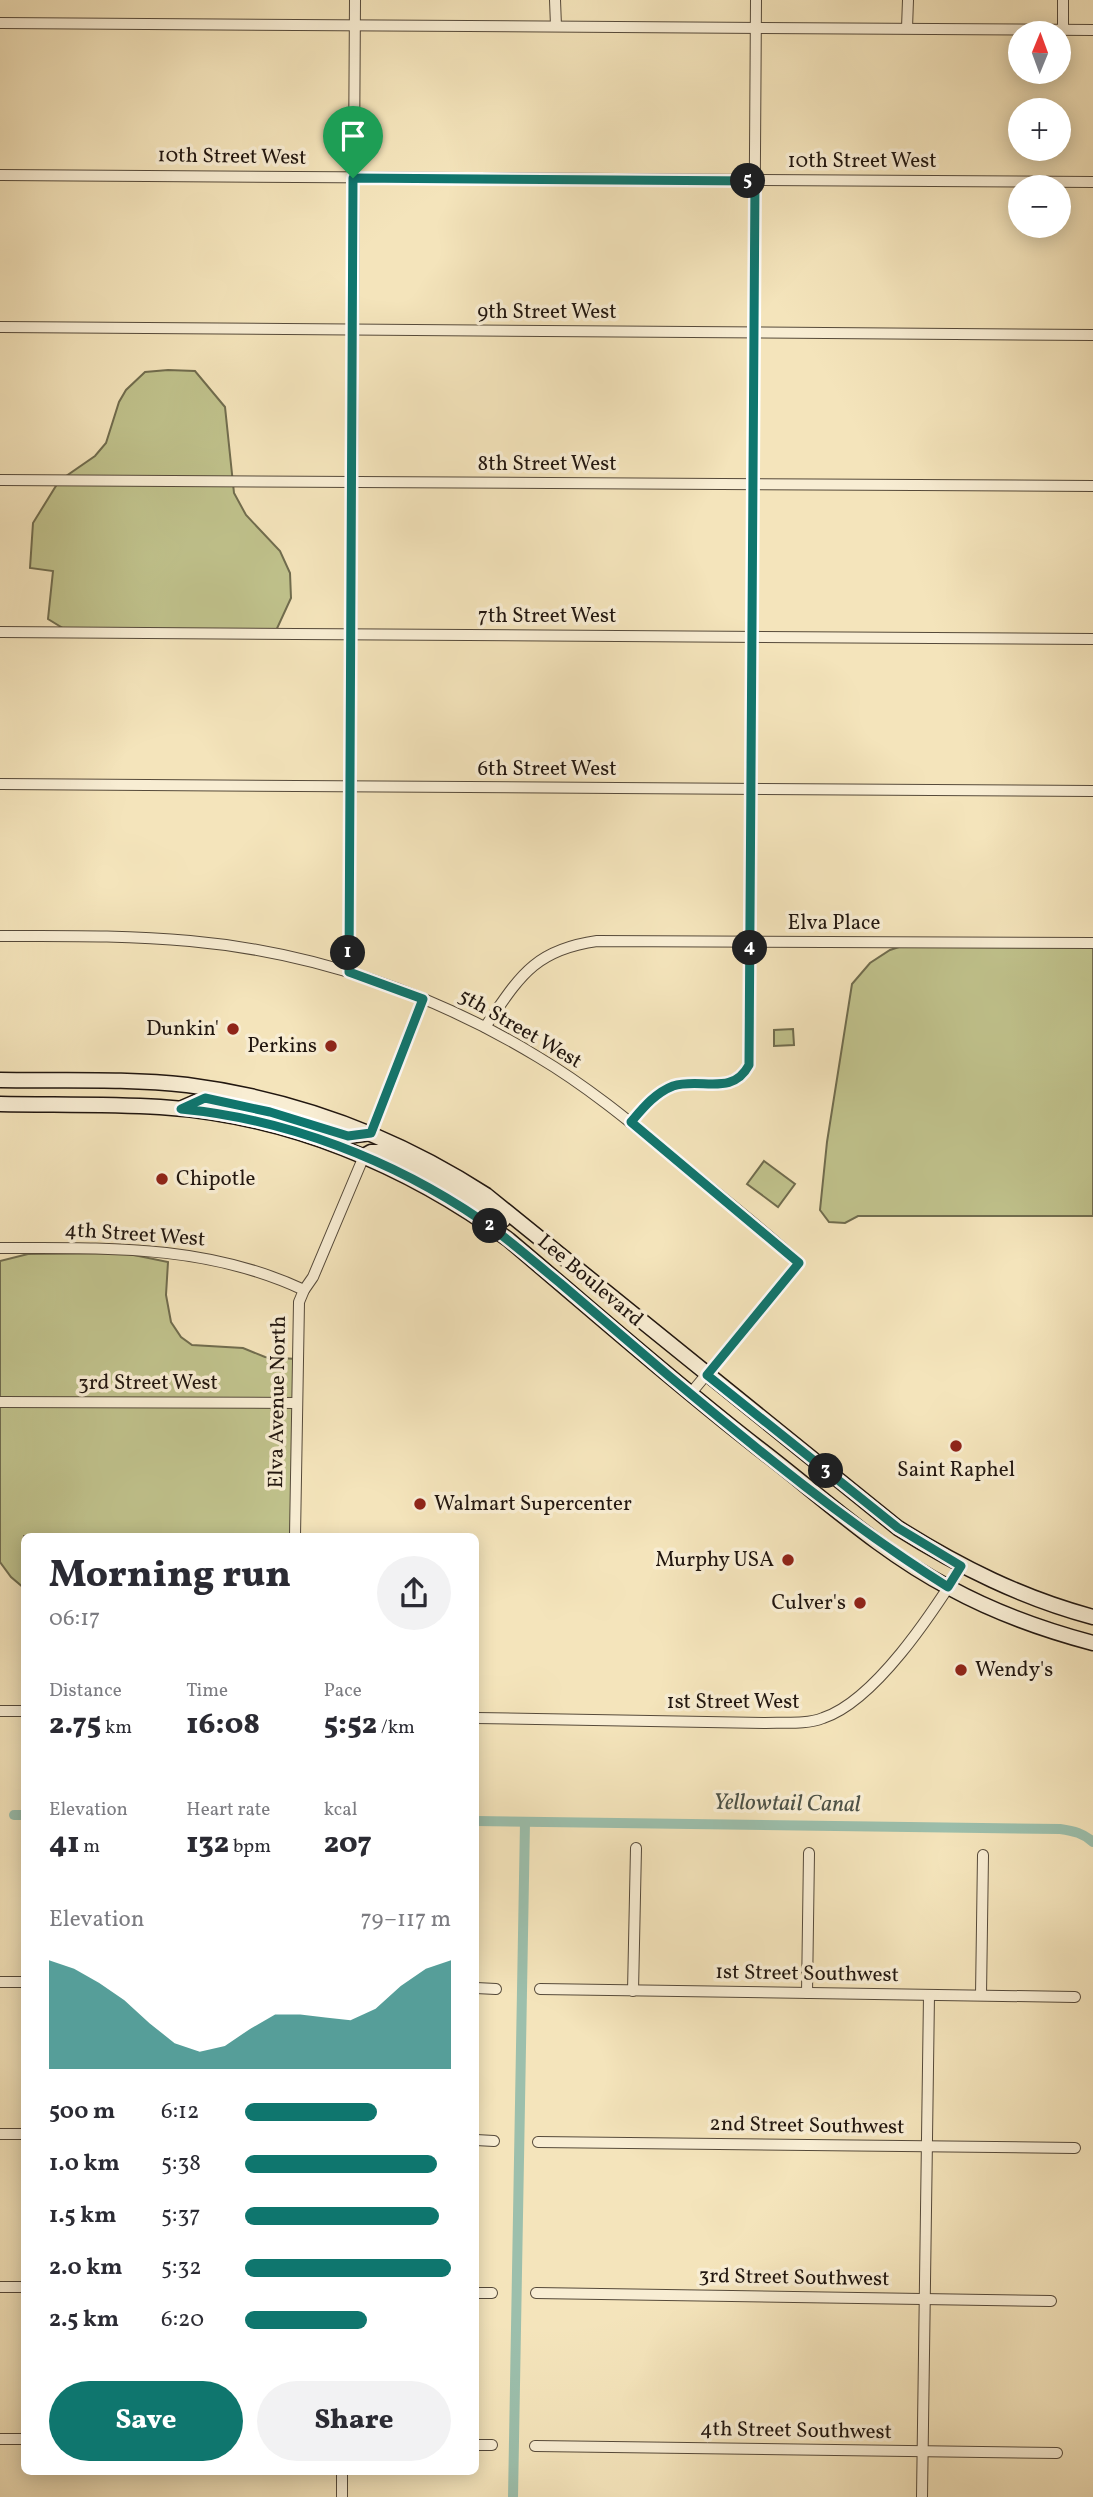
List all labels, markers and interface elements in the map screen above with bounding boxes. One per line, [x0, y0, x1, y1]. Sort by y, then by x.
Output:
north arrow [1008, 21, 1071, 84]
map controls [1008, 21, 1071, 238]
button: + [1008, 98, 1071, 161]
pin [323, 106, 383, 178]
icon: arrive [334, 117, 372, 155]
street label: 10th Street West [157, 141, 307, 173]
street label: 10th Street West [787, 147, 937, 176]
pin: 5 [730, 164, 766, 198]
text: 5 [743, 167, 752, 193]
button: − [1008, 175, 1071, 238]
street label: 9th Street West [477, 298, 617, 327]
street label: 8th Street West [477, 450, 617, 479]
street label: 7th Street West [478, 602, 616, 631]
street label: 6th Street West [477, 755, 617, 784]
street label: Elva Place [788, 909, 881, 938]
pin: 4 [732, 930, 768, 965]
text: 4 [744, 934, 755, 960]
pin: 1 [330, 936, 366, 970]
text: 1 [344, 939, 351, 965]
street label: 5th Street West [453, 982, 587, 1076]
place label: Dunkin' [146, 1015, 219, 1044]
marker: Dunkin' [225, 1021, 241, 1037]
place label: Perkins [247, 1032, 317, 1061]
marker: Perkins [323, 1038, 339, 1054]
place label: Chipotle [176, 1165, 255, 1194]
marker: Chipotle [154, 1171, 170, 1187]
pin: 2 [472, 1208, 508, 1244]
text: 2 [485, 1212, 494, 1238]
street label: 4th Street West [64, 1216, 206, 1254]
street label: Lee Boulevard [531, 1228, 649, 1334]
street label: Elva Avenue North [262, 1315, 294, 1489]
street label: 3rd Street West [78, 1369, 218, 1398]
marker: Saint Raphel [948, 1438, 964, 1454]
pin: 3 [808, 1454, 844, 1488]
place label: Saint Raphel [897, 1456, 1015, 1485]
text: 3 [821, 1457, 830, 1483]
place label: Walmart Supercenter [434, 1490, 632, 1519]
marker: Walmart Supercenter [412, 1496, 428, 1512]
place label: Murphy USA [655, 1546, 774, 1575]
text: Morning run [49, 1550, 291, 1603]
marker: Murphy USA [780, 1552, 796, 1568]
button: share [377, 1556, 451, 1630]
place label: Culver's [771, 1589, 846, 1618]
marker: Culver's [852, 1595, 868, 1611]
text: 06:17 [49, 1603, 100, 1635]
place label: Wendy's [975, 1656, 1053, 1685]
marker: Wendy's [953, 1662, 969, 1678]
text: Distance [49, 1678, 122, 1704]
text: Time [186, 1678, 228, 1704]
text: Pace [324, 1678, 362, 1704]
street label: 1st Street West [666, 1688, 800, 1717]
text: 2.75 [49, 1704, 101, 1746]
text: 16:08 [186, 1704, 260, 1746]
text: 5:52 [324, 1704, 377, 1746]
text: km [101, 1715, 132, 1741]
text: /km [377, 1715, 415, 1741]
water label: Yellowtail Canal [713, 1787, 861, 1821]
text: Elevation [49, 1797, 128, 1823]
text: Heart rate [186, 1797, 270, 1823]
text: kcal [324, 1797, 357, 1823]
text: 41 [49, 1823, 79, 1865]
text: 132 [186, 1823, 229, 1865]
text: 207 [324, 1823, 372, 1865]
text: m [79, 1834, 100, 1860]
text: bpm [229, 1834, 271, 1860]
text: Elevation [49, 1904, 145, 1936]
text: 79–117 m [360, 1904, 451, 1936]
street label: 1st Street Southwest [715, 1958, 899, 1990]
text: 500 m [49, 2096, 115, 2128]
text: 6:12 [161, 2096, 199, 2128]
street label: 2nd Street Southwest [709, 2110, 905, 2142]
text: 1.0 km [49, 2148, 120, 2180]
text: 5:38 [161, 2148, 201, 2180]
text: 1.5 km [49, 2200, 116, 2232]
text: 5:37 [161, 2200, 200, 2232]
text: 2.0 km [49, 2252, 122, 2284]
text: 5:32 [161, 2252, 202, 2284]
street label: 3rd Street Southwest [698, 2262, 890, 2294]
text: 2.5 km [49, 2304, 119, 2336]
text: 6:20 [161, 2304, 204, 2336]
button: Save [49, 2381, 243, 2461]
button: Share [257, 2381, 451, 2461]
street label: 4th Street Southwest [700, 2415, 892, 2447]

